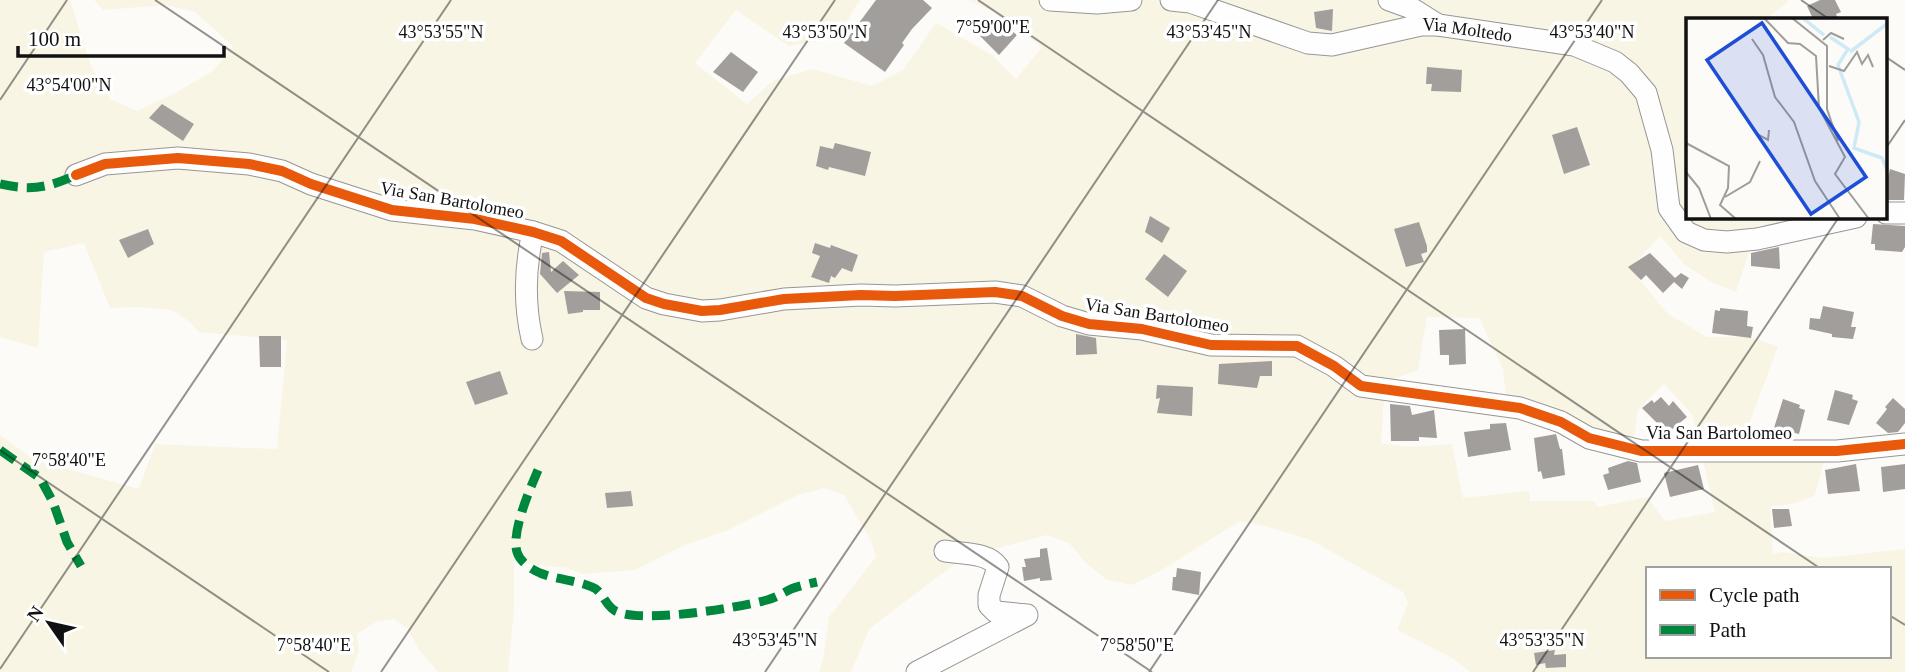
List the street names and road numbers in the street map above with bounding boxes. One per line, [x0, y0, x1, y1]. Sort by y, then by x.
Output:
street label: Via Moltedo [1422, 15, 1514, 46]
street label: Via San Bartolomeo [378, 177, 526, 223]
street label: Via San Bartolomeo [1083, 294, 1231, 336]
street label: Via San Bartolomeo [1646, 423, 1792, 443]

